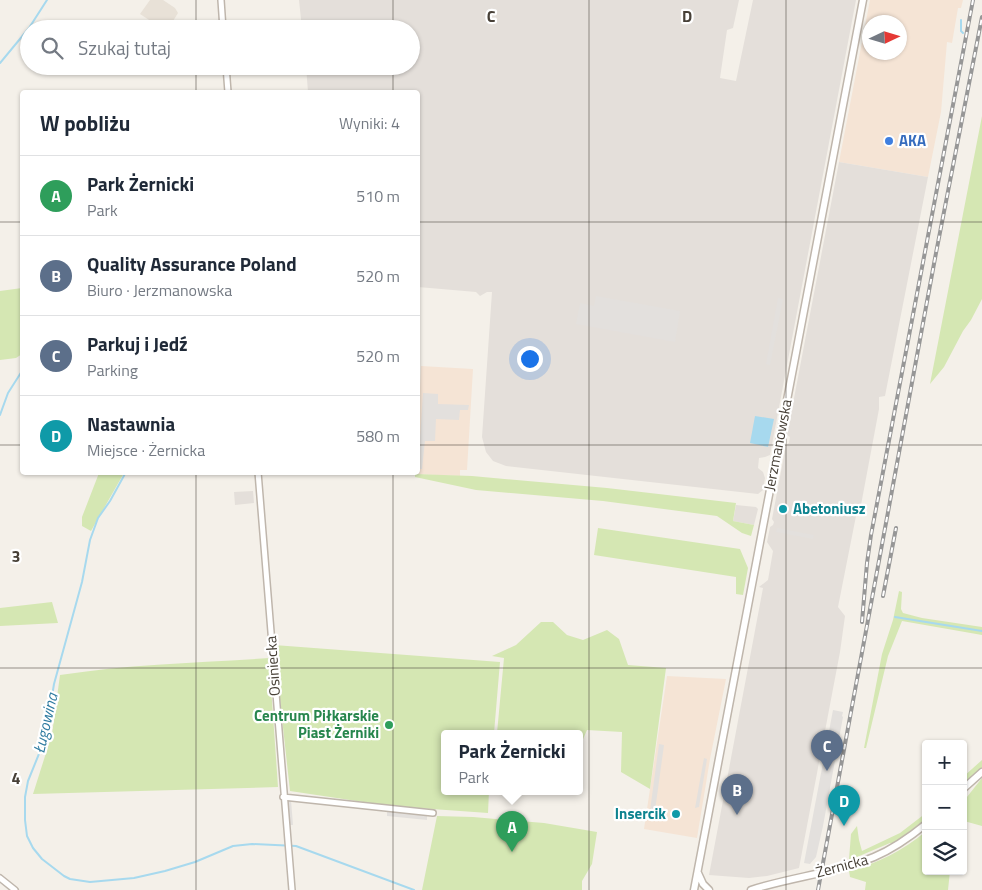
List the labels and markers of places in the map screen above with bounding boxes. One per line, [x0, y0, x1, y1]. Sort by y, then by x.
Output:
place label: AKA [899, 129, 926, 152]
marker: AKA [883, 135, 895, 147]
place label: Abetoniusz [793, 497, 866, 520]
marker: Abetoniusz [777, 503, 789, 515]
place label: Centrum Piłkarskie Piast Żerniki [254, 704, 379, 744]
marker: Centrum Piłkarskie Piast Żerniki [383, 719, 395, 731]
pin: C [811, 730, 843, 771]
pin: B [721, 774, 753, 815]
pin: D [828, 785, 860, 826]
place label: Insercik [615, 802, 666, 825]
marker: Insercik [670, 808, 682, 820]
pin: A [496, 811, 528, 852]

